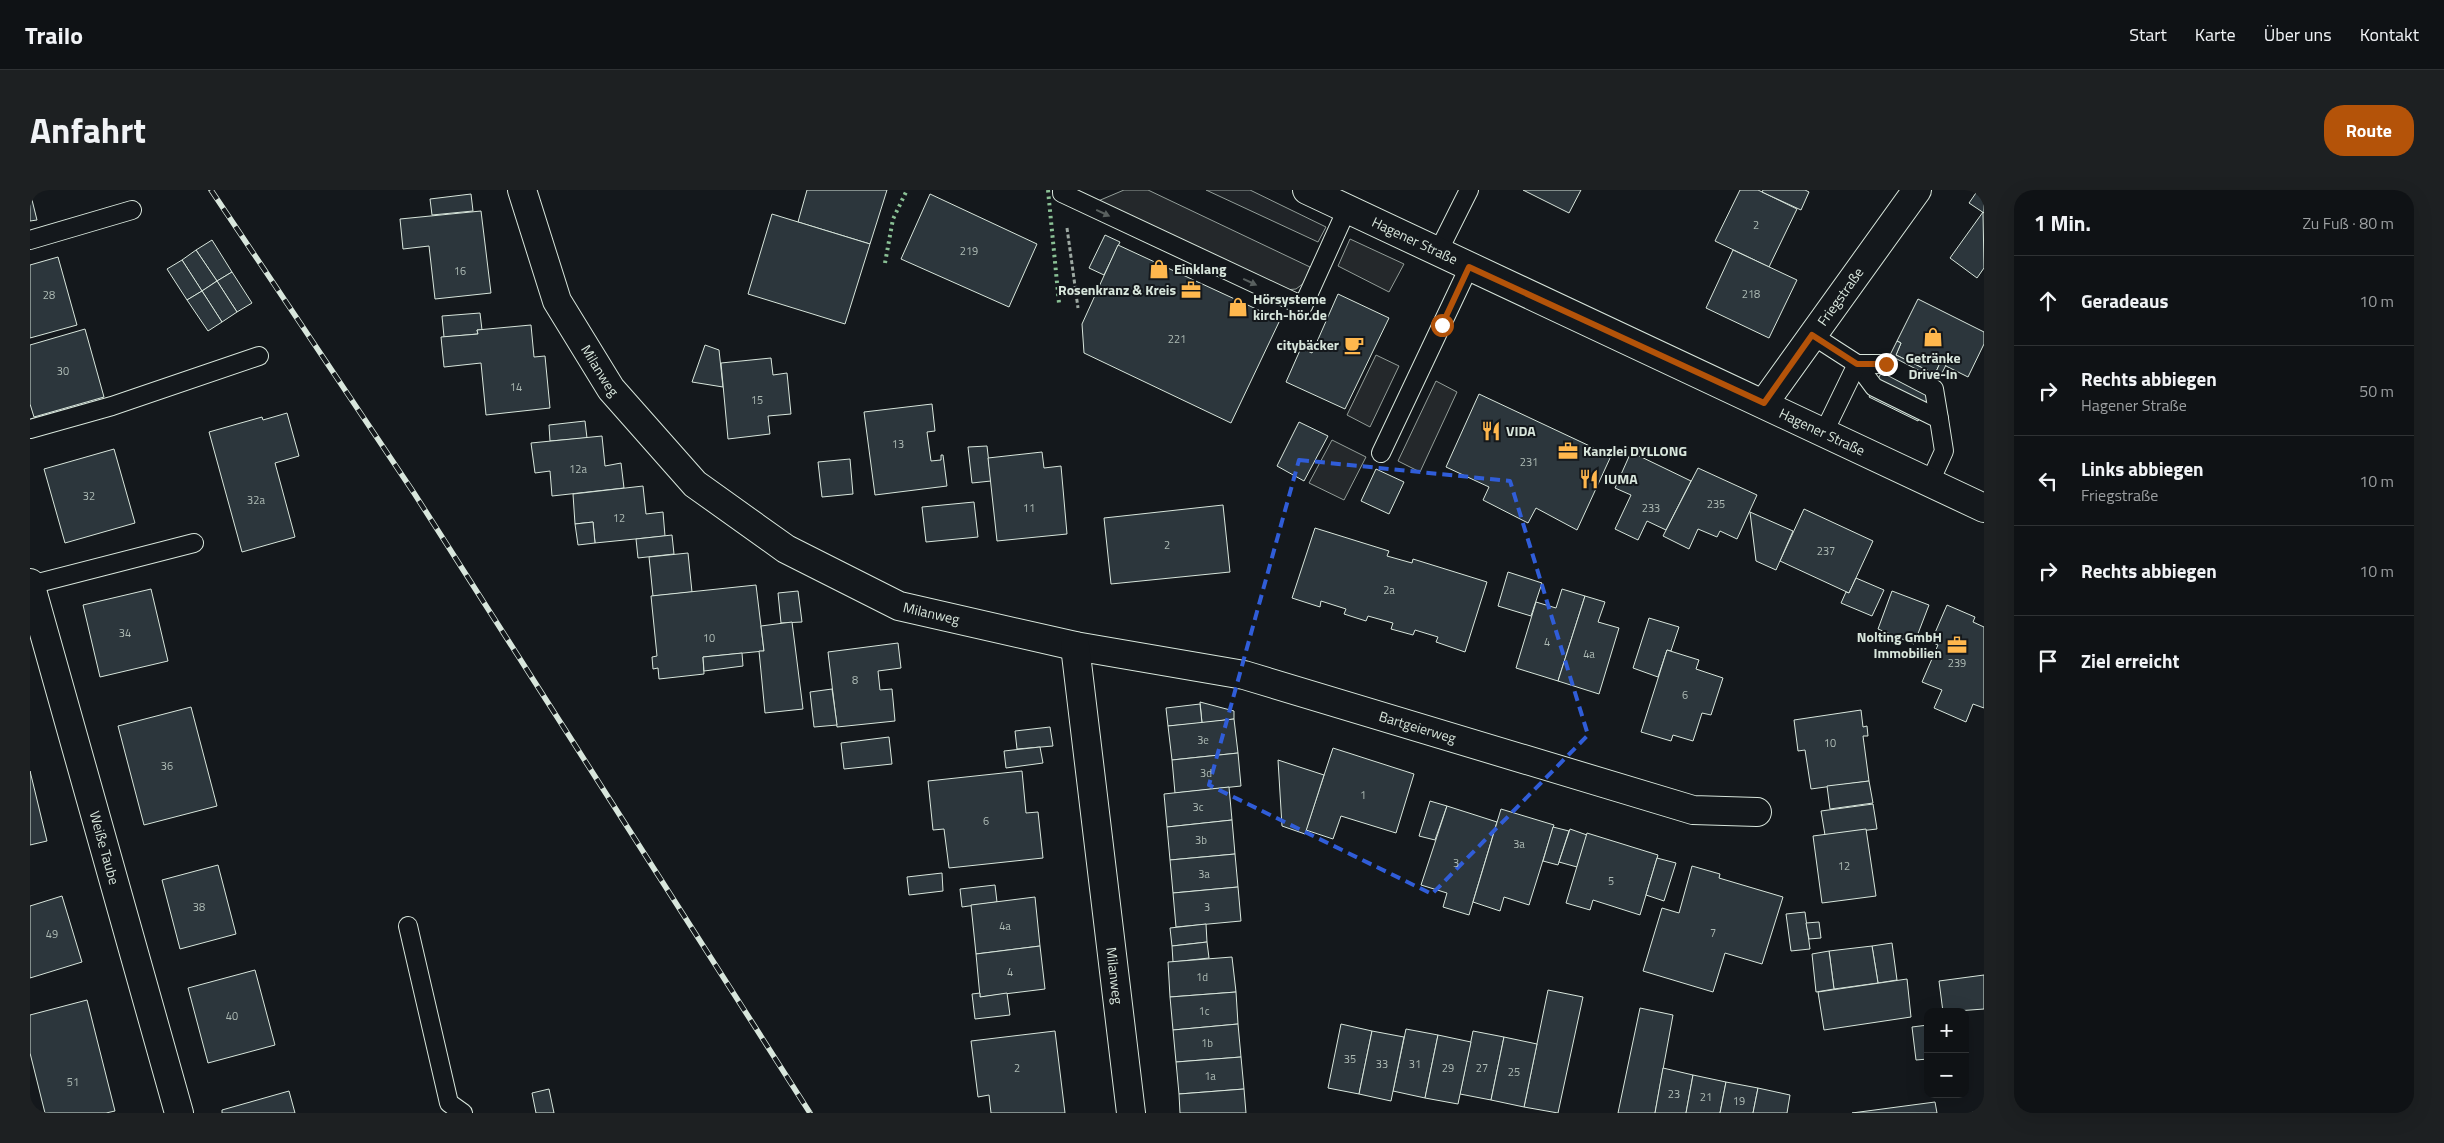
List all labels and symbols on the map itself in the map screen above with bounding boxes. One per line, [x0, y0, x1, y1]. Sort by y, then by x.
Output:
one-way arrow [1096, 209, 1110, 217]
street label: Hagener Straße [1369, 211, 1461, 269]
house number: 2 [1753, 217, 1759, 233]
house number: 219 [960, 243, 978, 259]
shop icon: Einklang [1148, 258, 1170, 280]
place label: Einklang [1174, 258, 1227, 279]
house number: 16 [454, 263, 466, 279]
street label: Friegstraße [1812, 263, 1868, 330]
one-way arrow [1243, 278, 1257, 286]
place label: Rosenkranz & Kreis [1058, 279, 1176, 300]
office icon: Rosenkranz & Kreis [1180, 279, 1202, 301]
house number: 218 [1742, 286, 1760, 302]
house number: 28 [43, 287, 55, 303]
place label: Hörsysteme kirch-hör.de [1253, 288, 1327, 325]
shop icon: Hörsysteme kirch-hör.de [1227, 296, 1249, 318]
route start [1431, 314, 1454, 337]
shop icon: Getränke Drive-In [1922, 326, 1944, 348]
house number: 221 [1168, 331, 1186, 347]
place label: citybäcker [1277, 334, 1339, 355]
cafe icon: citybäcker [1343, 334, 1365, 356]
street label: Milanweg [576, 340, 624, 401]
place label: Getränke Drive-In [1905, 347, 1961, 384]
route end [1875, 353, 1898, 376]
house number: 30 [57, 363, 69, 379]
house number: 14 [510, 379, 522, 395]
house number: 15 [751, 392, 763, 408]
street label: Hagener Straße [1776, 402, 1869, 461]
restaurant icon: VIDA [1480, 420, 1502, 442]
place label: VIDA [1506, 420, 1536, 441]
house number: 13 [892, 436, 904, 452]
office icon: Kanzlei DYLLONG [1557, 440, 1579, 462]
place label: Kanzlei DYLLONG [1583, 440, 1687, 461]
house number: 231 [1520, 454, 1538, 470]
house number: 12a [569, 461, 587, 477]
restaurant icon: IUMA [1578, 468, 1600, 490]
place label: IUMA [1604, 468, 1638, 489]
house number: 32 [83, 488, 95, 504]
house number: 32a [247, 492, 265, 508]
house number: 235 [1707, 496, 1725, 512]
house number: 11 [1023, 500, 1035, 516]
house number: 233 [1642, 500, 1660, 516]
house number: 12 [613, 510, 625, 526]
house number: 2 [1164, 537, 1170, 553]
house number: 237 [1817, 543, 1835, 559]
house number: 2a [1383, 582, 1395, 598]
street label: Milanweg [901, 596, 962, 629]
house number: 34 [119, 625, 131, 641]
place label: Nolting GmbH Immobilien [1857, 626, 1942, 663]
house number: 10 [703, 630, 715, 646]
house number: 4 [1544, 634, 1550, 650]
office icon: Nolting GmbH Immobilien [1946, 634, 1968, 656]
house number: 4a [1583, 646, 1595, 662]
house number: 239 [1948, 655, 1966, 671]
house number: 8 [852, 672, 858, 688]
house number: 6 [1682, 687, 1688, 703]
street label: Bartgeierweg [1377, 705, 1459, 748]
house number: 3e [1197, 732, 1209, 748]
house number: 10 [1824, 735, 1836, 751]
house number: 36 [161, 758, 173, 774]
house number: 3d [1200, 765, 1212, 781]
house number: 1 [1360, 787, 1366, 803]
house number: 3c [1193, 799, 1204, 815]
street label: Weiße Taube [85, 808, 125, 887]
house number: 6 [983, 813, 989, 829]
house number: 3b [1195, 832, 1207, 848]
house number: 3a [1513, 836, 1525, 852]
house number: 3 [1453, 855, 1459, 871]
house number: 12 [1838, 858, 1850, 874]
house number: 3a [1198, 866, 1210, 882]
house number: 5 [1608, 873, 1614, 889]
house number: 38 [193, 899, 205, 915]
house number: 3 [1204, 899, 1210, 915]
house number: 4a [999, 918, 1011, 934]
house number: 7 [1710, 925, 1716, 941]
house number: 49 [46, 926, 58, 942]
street label: Milanweg [1101, 946, 1129, 1005]
house number: 4 [1007, 964, 1013, 980]
house number: 1d [1196, 969, 1208, 985]
house number: 1c [1199, 1003, 1210, 1019]
house number: 40 [226, 1008, 238, 1024]
house number: 1b [1201, 1035, 1213, 1051]
house number: 35 [1344, 1051, 1356, 1067]
house number: 33 [1376, 1056, 1388, 1072]
house number: 31 [1409, 1056, 1421, 1072]
house number: 2 [1014, 1060, 1020, 1076]
house number: 29 [1442, 1060, 1454, 1076]
house number: 27 [1476, 1060, 1488, 1076]
house number: 25 [1508, 1064, 1520, 1080]
house number: 1a [1204, 1068, 1216, 1084]
house number: 51 [67, 1074, 79, 1090]
house number: 23 [1668, 1086, 1680, 1102]
house number: 21 [1700, 1089, 1712, 1105]
house number: 19 [1733, 1093, 1745, 1109]

